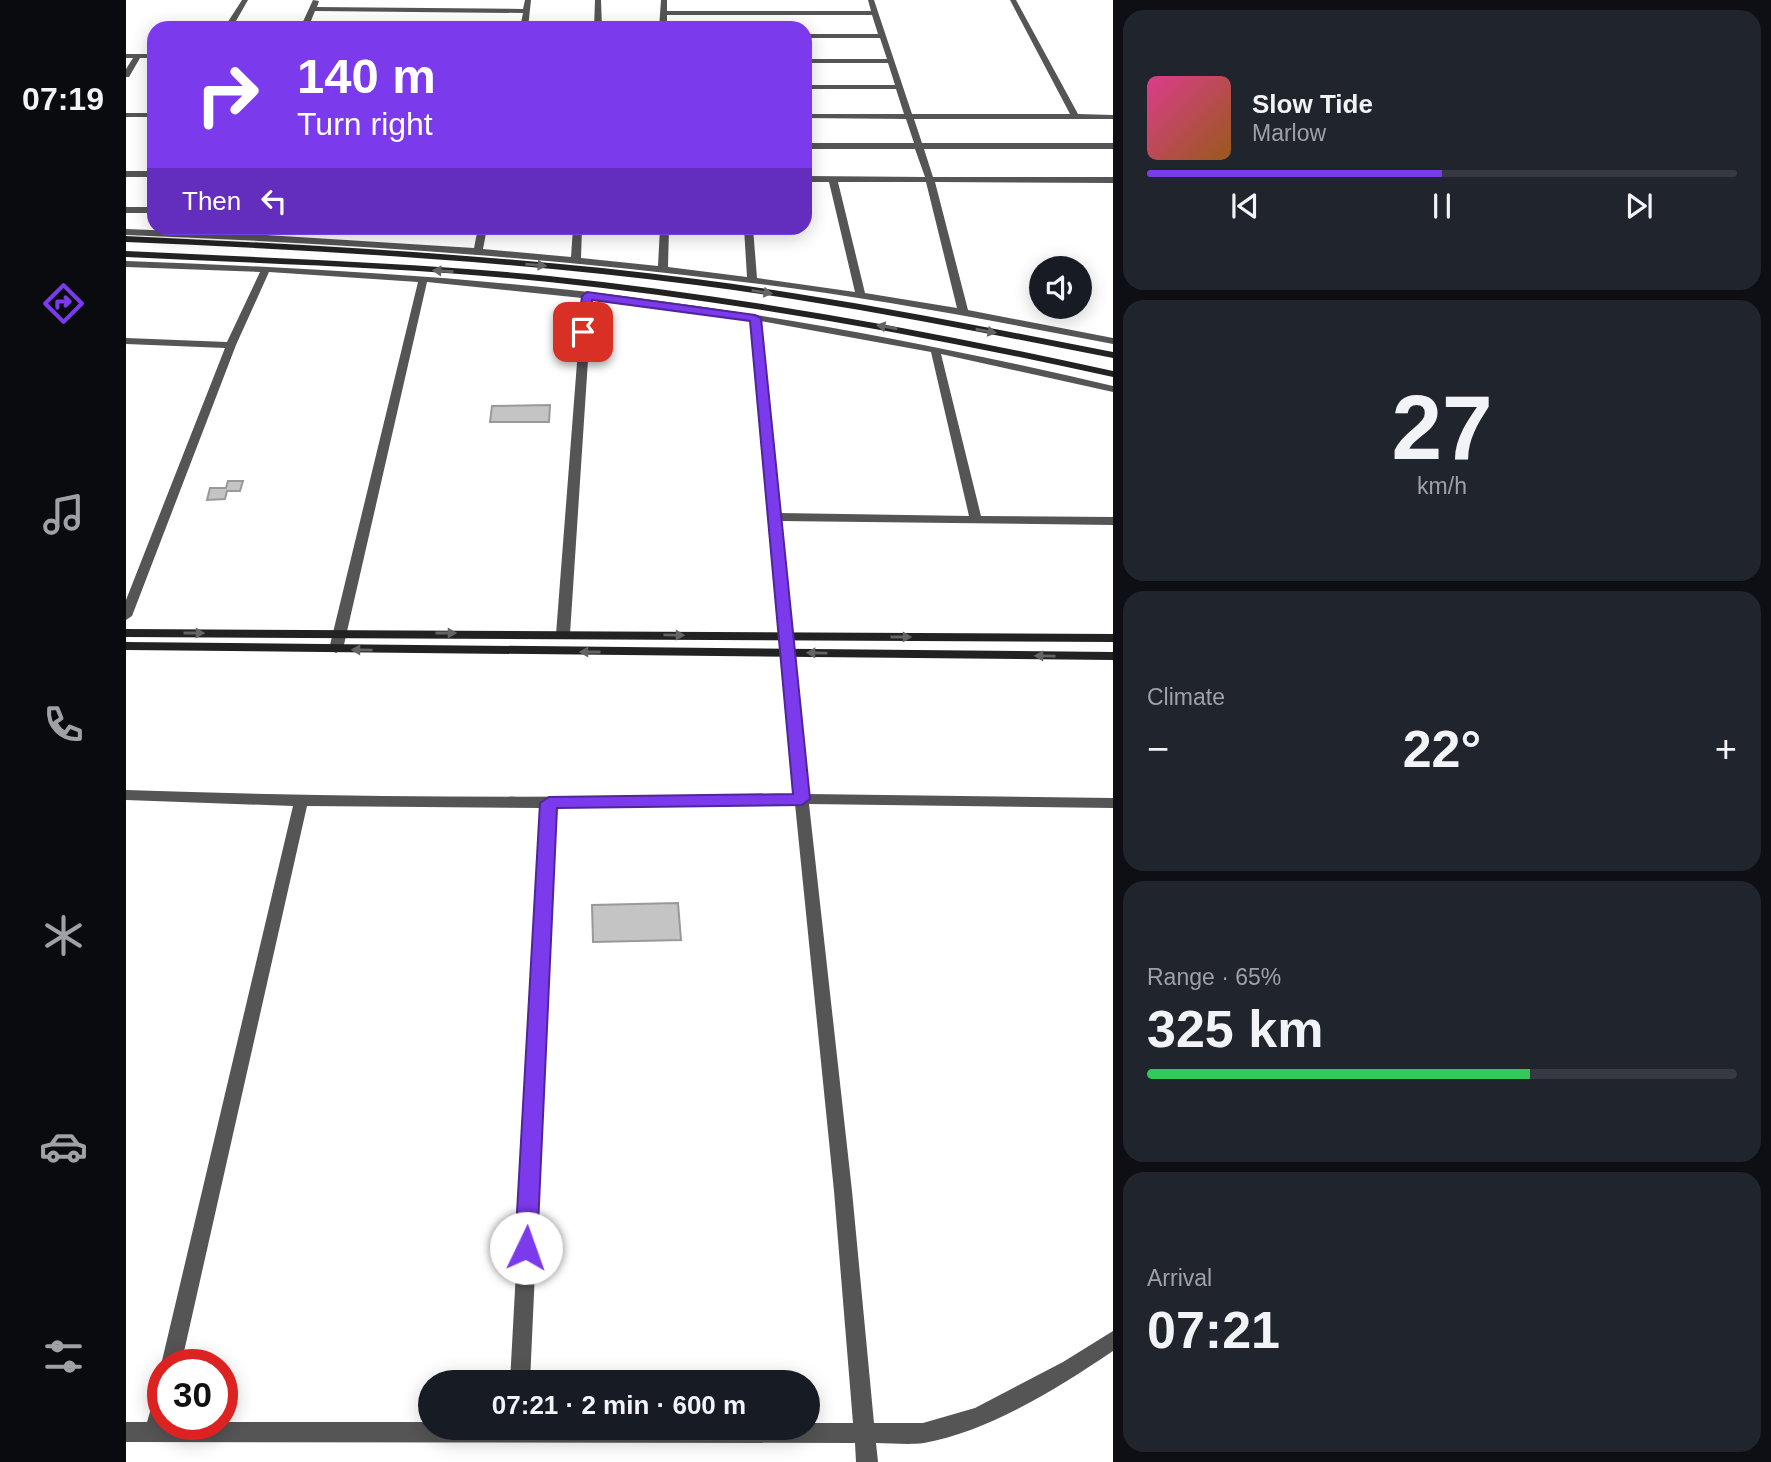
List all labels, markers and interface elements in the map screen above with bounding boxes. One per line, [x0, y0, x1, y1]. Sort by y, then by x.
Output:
icon: right [182, 49, 273, 140]
text: 140 m [297, 49, 436, 103]
text: 07:19 [22, 81, 104, 117]
text: Slow Tide [1252, 89, 1373, 119]
text: Turn right [297, 106, 433, 142]
text: Marlow [1252, 120, 1326, 146]
icon: left [255, 182, 293, 220]
text: Then [182, 186, 241, 216]
icon: previous [1226, 187, 1264, 225]
icon: pause [1423, 187, 1461, 225]
icon: next [1620, 187, 1658, 225]
map controls [1029, 256, 1092, 319]
button: sound [1029, 256, 1092, 319]
one-way arrow [525, 260, 547, 271]
one-way arrow [432, 265, 454, 276]
icon: directions [39, 279, 88, 328]
one-way arrow [751, 287, 773, 298]
pin [553, 302, 613, 362]
icon: arrive [564, 313, 602, 351]
one-way arrow [876, 321, 898, 332]
one-way arrow [975, 326, 997, 337]
text: 27 [1391, 377, 1493, 478]
text: km/h [1417, 473, 1467, 499]
icon: music [39, 490, 88, 539]
one-way arrow [183, 627, 205, 639]
one-way arrow [435, 627, 457, 639]
one-way arrow [663, 629, 685, 641]
one-way arrow [890, 631, 912, 643]
one-way arrow [351, 644, 373, 656]
one-way arrow [579, 646, 601, 658]
one-way arrow [806, 647, 828, 659]
one-way arrow [1034, 650, 1056, 662]
text: Climate [1147, 684, 1225, 710]
icon: phone [39, 700, 88, 749]
text: 22° [1403, 720, 1481, 778]
text: − [1147, 728, 1169, 770]
text: + [1715, 728, 1737, 770]
icon: climate [39, 911, 88, 960]
text: Range · 65% [1147, 964, 1281, 990]
text: 325 km [1147, 1000, 1323, 1058]
icon: car [39, 1122, 88, 1171]
position arrow [489, 1211, 563, 1285]
text: Arrival [1147, 1265, 1212, 1291]
text: 07:21 [1147, 1301, 1280, 1359]
icon: filters [39, 1332, 88, 1381]
speed limit sign: 30 [147, 1349, 238, 1440]
text: 07:21 · 2 min · 600 m [492, 1390, 746, 1420]

